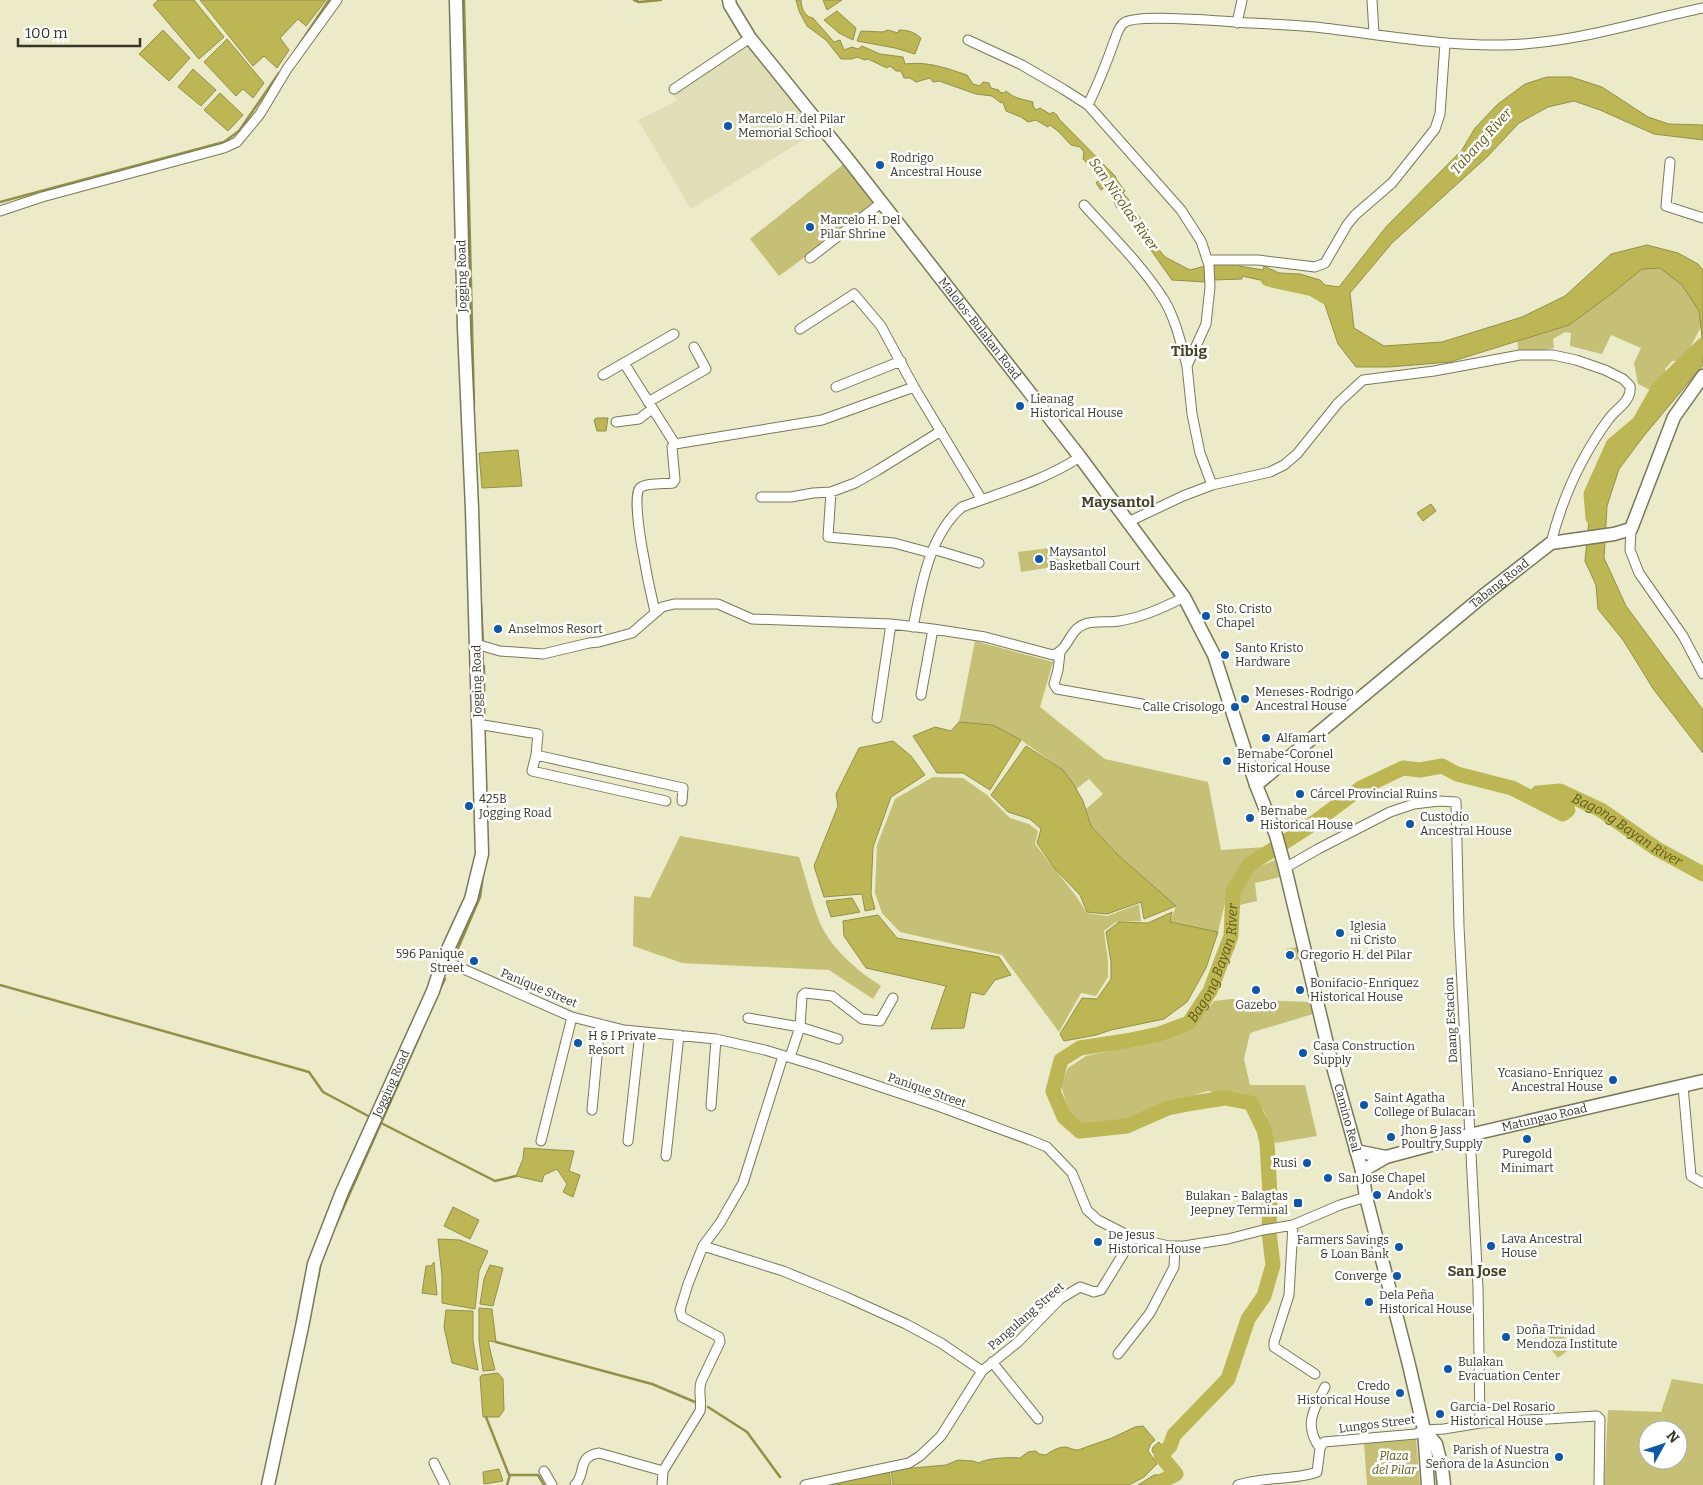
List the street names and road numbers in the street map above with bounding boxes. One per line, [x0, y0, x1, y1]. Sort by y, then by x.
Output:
street label: Jogging Road [454, 240, 470, 313]
street label: Malolos-Bulakan Road [936, 275, 1024, 382]
street label: Tabang Road [1467, 556, 1532, 611]
street label: Jogging Road [469, 645, 485, 718]
street label: Panique Street [499, 966, 580, 1011]
street label: Daang Estacion [1442, 976, 1460, 1063]
street label: Jogging Road [369, 1048, 412, 1120]
street label: Panique Street [886, 1070, 969, 1110]
street label: Camino Real [1331, 1082, 1364, 1154]
street label: Matungao Road [1500, 1101, 1588, 1134]
street label: Pangulang Street [985, 1279, 1067, 1353]
street label: Lungos Street [1338, 1412, 1417, 1436]

